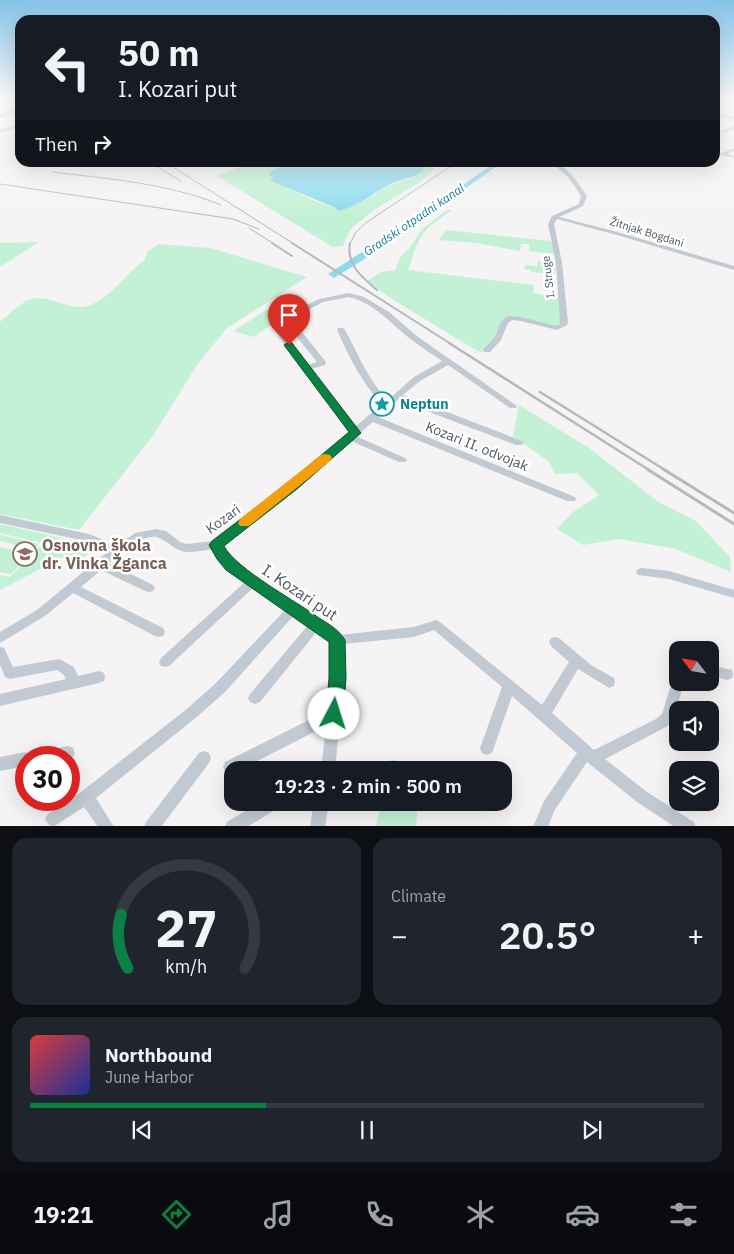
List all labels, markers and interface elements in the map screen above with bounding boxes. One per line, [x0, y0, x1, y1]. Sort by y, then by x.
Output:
text: 50 m [118, 30, 200, 76]
icon: left [35, 35, 100, 100]
text: I. Kozari put [118, 74, 237, 103]
icon: right [88, 130, 116, 158]
text: Then [35, 132, 78, 156]
water label: Gradski otpadni kanal [361, 180, 468, 259]
street label: Žitnjak Bogdani [608, 214, 686, 250]
street label: I. Struge [538, 255, 558, 299]
pin [268, 294, 310, 345]
icon: arrive [275, 301, 303, 329]
place icon: Neptun [369, 391, 395, 417]
place label: Neptun [400, 395, 448, 413]
street label: Kozari II. odvojak [423, 417, 532, 475]
street label: Kozari [202, 500, 244, 538]
place label: Osnovna škola dr. Vinka Žganca [42, 535, 167, 573]
school or university icon: Osnovna škola dr. Vinka Žganca [12, 541, 38, 567]
street label: I. Kozari put [258, 559, 342, 625]
north arrow [669, 641, 719, 691]
map controls [669, 641, 719, 811]
position arrow [307, 687, 359, 739]
button: sound [669, 701, 719, 751]
speed limit sign: 30 [15, 746, 80, 811]
button: layers [669, 761, 719, 811]
text: 19:23 · 2 min · 500 m [274, 774, 462, 798]
text: Climate [391, 886, 446, 906]
text: 27 [155, 894, 218, 961]
text: 20.5° [499, 910, 596, 959]
text: − [391, 917, 408, 954]
text: + [687, 917, 704, 954]
text: km/h [166, 955, 208, 978]
text: Northbound [105, 1043, 212, 1067]
text: June Harbor [105, 1067, 194, 1087]
icon: previous [128, 1116, 156, 1144]
icon: pause [353, 1116, 381, 1144]
icon: next [578, 1116, 606, 1144]
icon: directions [159, 1197, 194, 1232]
icon: music [261, 1197, 296, 1232]
icon: phone [362, 1197, 397, 1232]
icon: climate [463, 1197, 498, 1232]
icon: car [565, 1197, 600, 1232]
icon: filters [666, 1197, 701, 1232]
text: 19:21 [33, 1200, 93, 1229]

